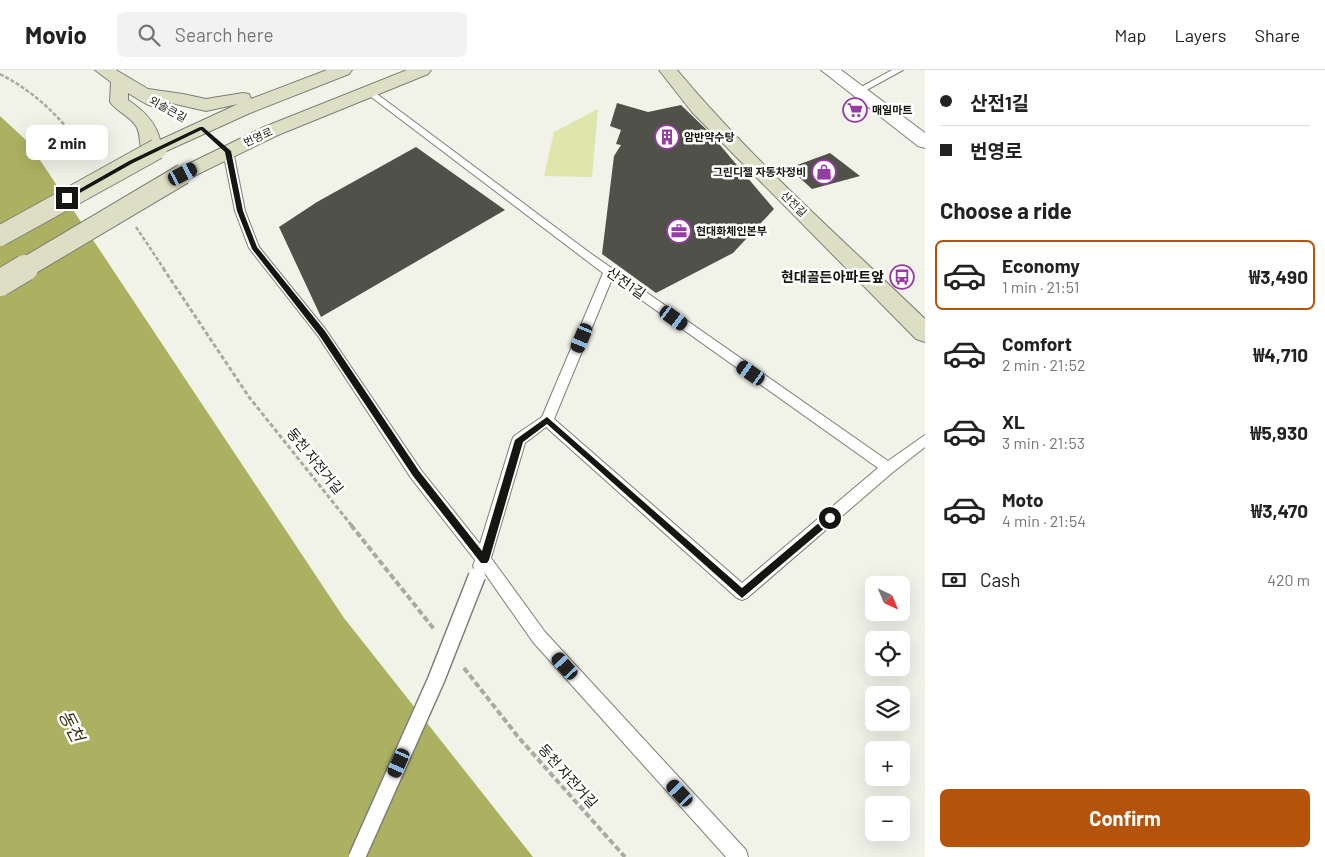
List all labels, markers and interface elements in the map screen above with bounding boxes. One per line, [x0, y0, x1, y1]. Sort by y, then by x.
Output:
search box [117, 12, 467, 57]
text: Movio [25, 20, 87, 49]
icon: search [135, 21, 163, 49]
text: Search here [175, 23, 274, 46]
text: Map [1114, 24, 1146, 46]
text: Layers [1174, 24, 1227, 46]
text: Share [1255, 24, 1300, 46]
text: 산전1길 [970, 91, 1029, 114]
street label: 외솔큰길 [147, 93, 189, 124]
supermarket icon: 매일마트 [842, 97, 868, 123]
place label: 매일마트 [872, 103, 912, 116]
street label: 번영로 [241, 124, 274, 149]
building icon: 암반약수탕 [654, 124, 680, 150]
callout: 2 min [26, 126, 108, 160]
place label: 암반약수탕 [684, 130, 735, 143]
text: 2 min [48, 133, 86, 152]
text: 번영로 [970, 139, 1022, 162]
shop icon: 그린디젤 자동차정비 [811, 159, 837, 185]
car [166, 161, 199, 187]
place label: 그린디젤 자동차정비 [713, 165, 806, 178]
route end [56, 187, 78, 209]
street label: 산전길 [779, 188, 810, 219]
text: Choose a ride [940, 197, 1072, 223]
office icon: 현대화체인본부 [666, 218, 692, 244]
place label: 현대화체인본부 [696, 224, 767, 237]
icon: car [942, 253, 987, 298]
text: Economy [1002, 254, 1080, 277]
street label: 산전1길 [604, 263, 649, 302]
bus stop icon: 현대골든아파트앞 [889, 264, 915, 290]
text: ₩3,490 [1249, 265, 1308, 288]
place label: 현대골든아파트앞 [781, 268, 884, 285]
text: 1 min · 21:51 [1002, 277, 1079, 296]
car [657, 303, 690, 333]
car [569, 321, 594, 355]
icon: car [942, 331, 987, 376]
text: Comfort [1002, 332, 1072, 355]
text: ₩4,710 [1253, 343, 1308, 366]
text: 2 min · 21:52 [1002, 355, 1086, 374]
car [734, 358, 767, 388]
icon: car [942, 409, 987, 454]
text: XL [1002, 410, 1025, 433]
text: ₩5,930 [1250, 421, 1308, 444]
street label: 동천 자전거길 [284, 424, 347, 497]
text: 3 min · 21:53 [1002, 433, 1085, 452]
icon: car [942, 487, 987, 532]
text: Moto [1002, 488, 1044, 511]
text: ₩3,470 [1251, 499, 1308, 522]
route start [819, 507, 841, 529]
text: 4 min · 21:54 [1002, 511, 1086, 530]
icon: cash [940, 566, 968, 594]
text: Cash [980, 568, 1021, 591]
text: 420 m [1267, 570, 1310, 589]
north arrow [865, 576, 910, 621]
map controls [865, 576, 910, 841]
button: locate [865, 631, 910, 676]
car [549, 650, 580, 682]
button: layers [865, 686, 910, 731]
water label: 동천 [55, 706, 90, 747]
street label: 동천 자전거길 [535, 740, 601, 811]
button: + [865, 741, 910, 786]
car [386, 746, 411, 780]
car [664, 777, 695, 809]
button: Confirm [940, 789, 1310, 847]
button: − [865, 796, 910, 841]

